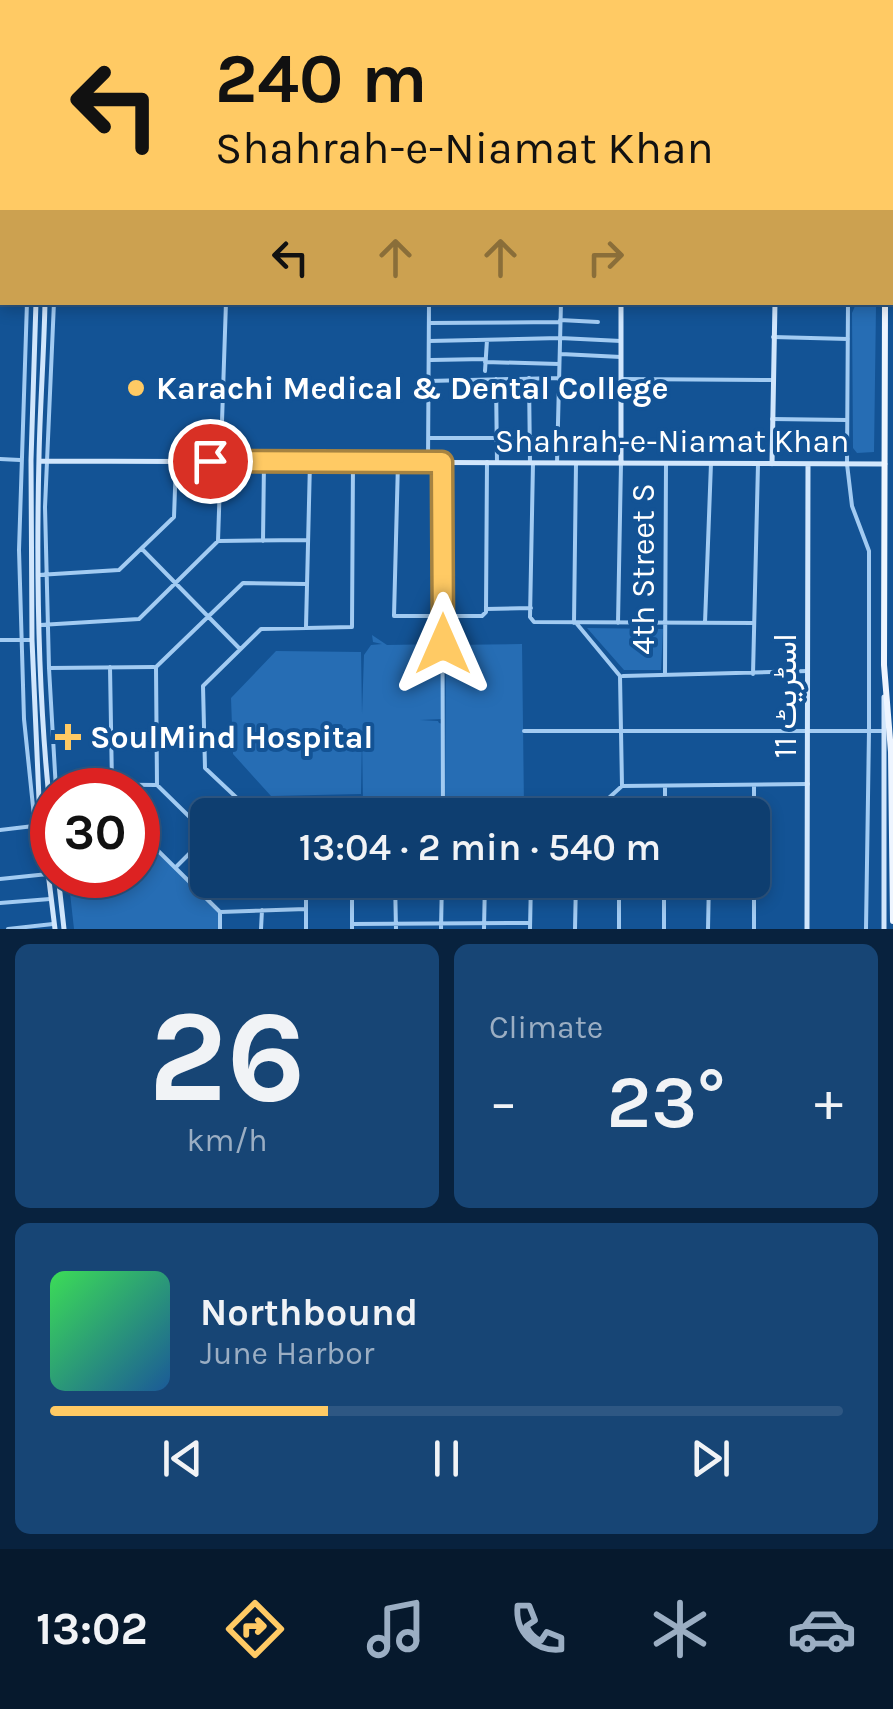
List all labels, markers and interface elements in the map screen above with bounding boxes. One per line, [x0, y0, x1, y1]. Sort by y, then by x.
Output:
text: 240 m [215, 38, 427, 120]
icon: left [50, 40, 180, 170]
text: Shahrah-e-Niamat Khan [215, 122, 714, 174]
icon: left [263, 230, 318, 285]
icon: ahead [368, 230, 423, 285]
icon: ahead [473, 230, 528, 285]
icon: right [578, 230, 633, 285]
place label: Karachi Medical & Dental College [156, 370, 668, 407]
marker: Karachi Medical & Dental College [125, 377, 147, 399]
pin [168, 419, 253, 504]
street label: Shahrah-e-Niamat Khan [495, 423, 849, 460]
icon: arrive [183, 434, 238, 489]
street label: 4th Street S [625, 483, 662, 655]
position arrow [391, 592, 495, 696]
street label: اسٹریٹ 11 [767, 634, 805, 758]
place label: SoulMind Hospital [90, 719, 373, 756]
marker: SoulMind Hospital [55, 724, 81, 750]
speed limit sign: 30 [30, 768, 160, 898]
text: 13:04 · 2 min · 540 m [299, 825, 661, 870]
text: 26 [148, 981, 306, 1133]
text: Climate [489, 1009, 603, 1046]
text: 23° [607, 1058, 726, 1146]
text: − [489, 1070, 518, 1134]
text: + [814, 1070, 843, 1134]
text: km/h [186, 1122, 268, 1159]
text: Northbound [200, 1290, 418, 1335]
text: June Harbor [200, 1335, 374, 1372]
icon: previous [155, 1431, 210, 1486]
icon: pause [419, 1431, 474, 1486]
icon: next [683, 1431, 738, 1486]
icon: directions [220, 1594, 290, 1664]
icon: music [361, 1594, 431, 1664]
icon: phone [503, 1594, 573, 1664]
icon: climate [645, 1594, 715, 1664]
icon: car [787, 1594, 857, 1664]
text: 13:02 [36, 1603, 148, 1655]

